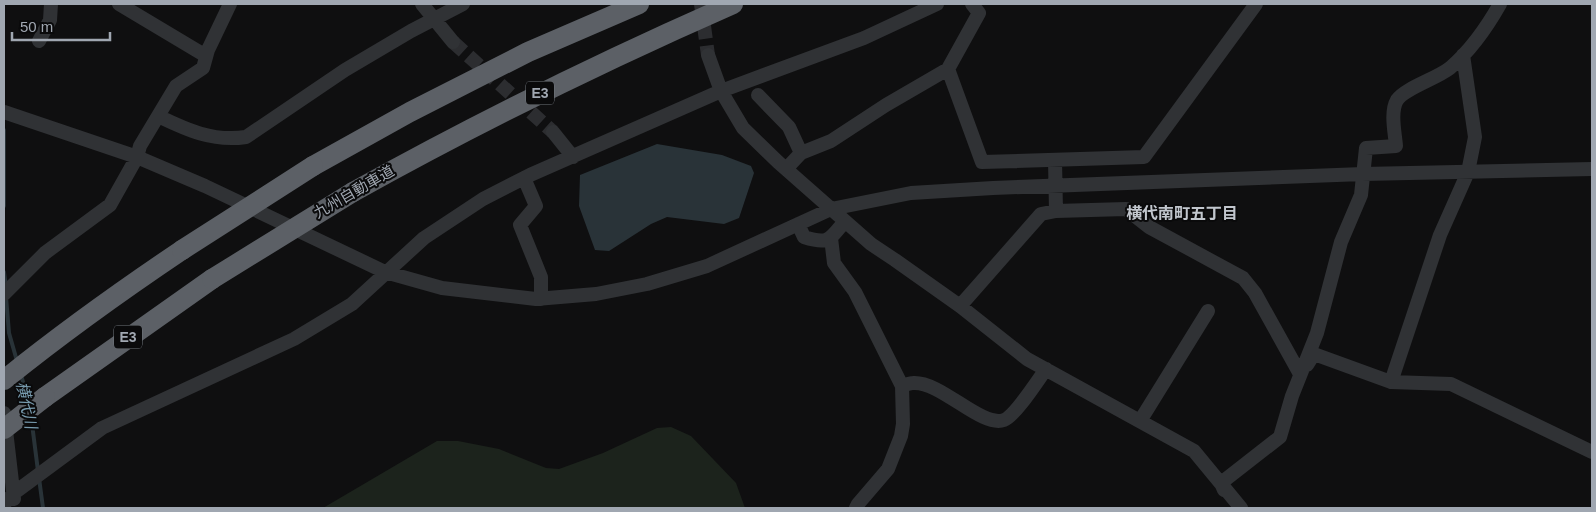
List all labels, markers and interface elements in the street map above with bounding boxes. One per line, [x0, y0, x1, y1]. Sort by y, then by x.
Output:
scale bar [12, 10, 110, 42]
text: 50 m [20, 18, 53, 35]
road number: E3 [526, 82, 554, 105]
street label: 九州自動車道 [311, 162, 397, 221]
district label: 横代南町五丁目 [1126, 204, 1238, 222]
road number: E3 [114, 326, 142, 348]
water label: 横代川 [13, 380, 40, 432]

